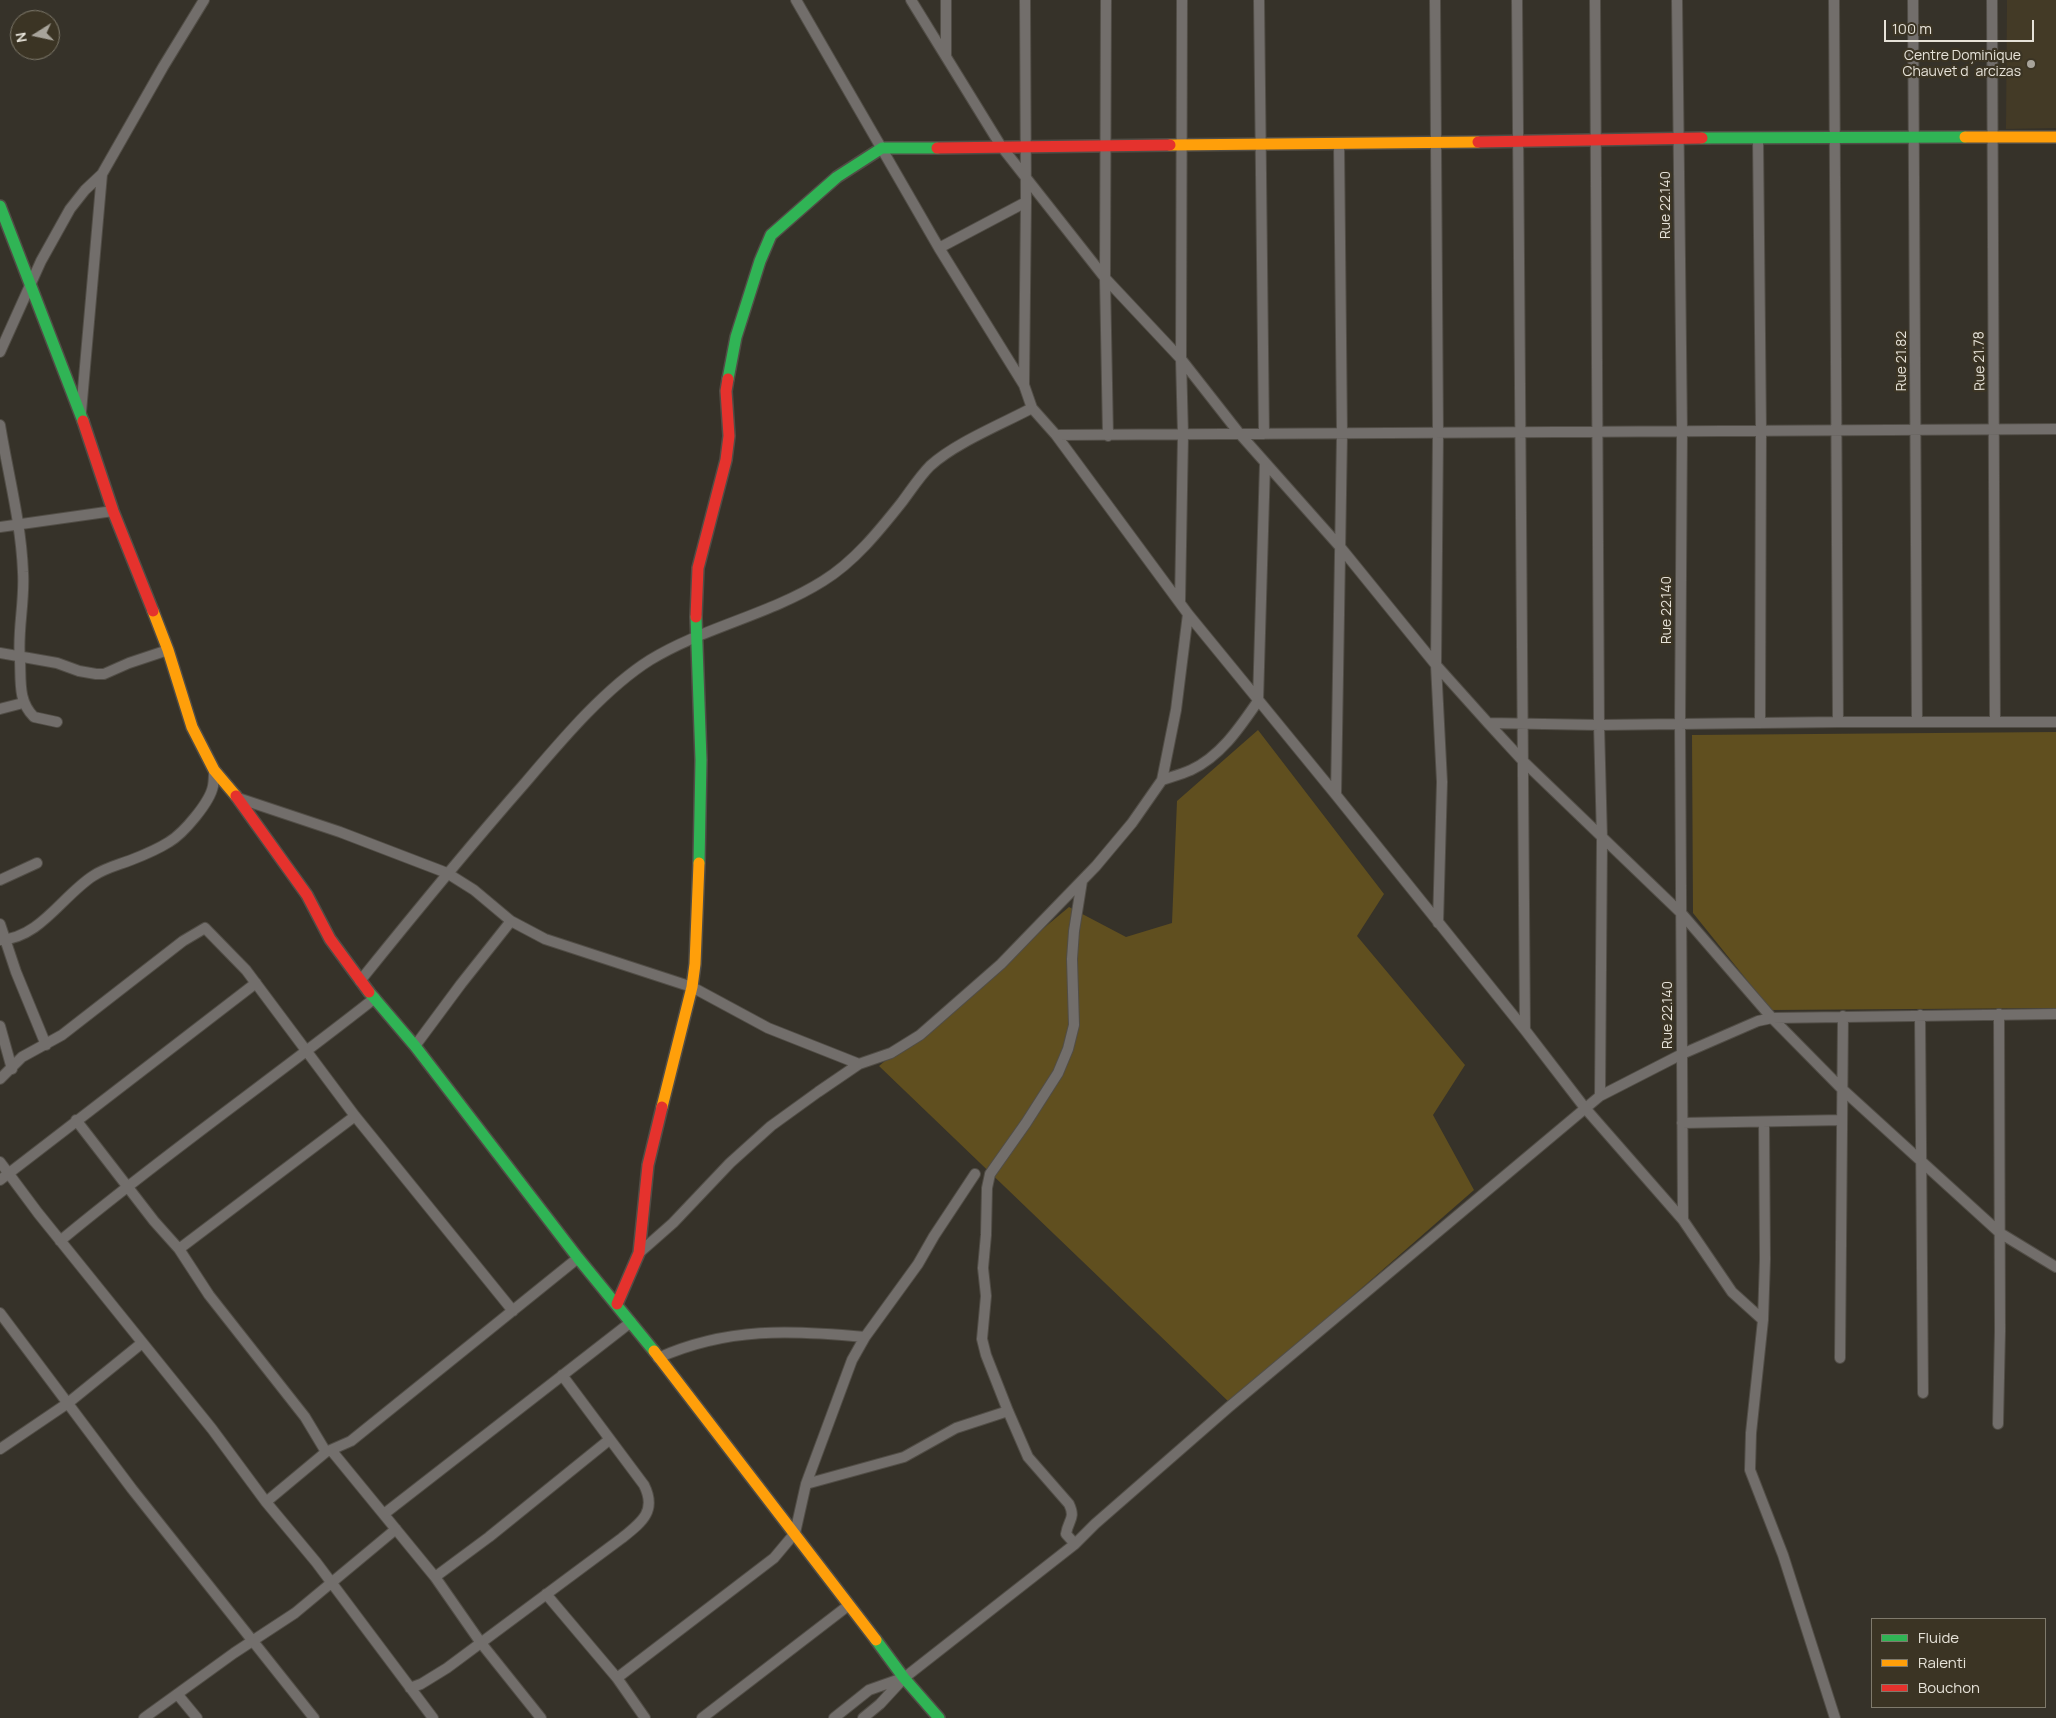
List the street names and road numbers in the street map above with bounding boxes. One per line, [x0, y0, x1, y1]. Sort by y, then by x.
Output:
street label: Rue 22.140 [1658, 171, 1674, 239]
street label: Rue 21.82 [1894, 331, 1910, 391]
street label: Rue 21.78 [1971, 331, 1989, 391]
street label: Rue 22.140 [1659, 576, 1675, 644]
street label: Rue 22.140 [1660, 981, 1676, 1049]

